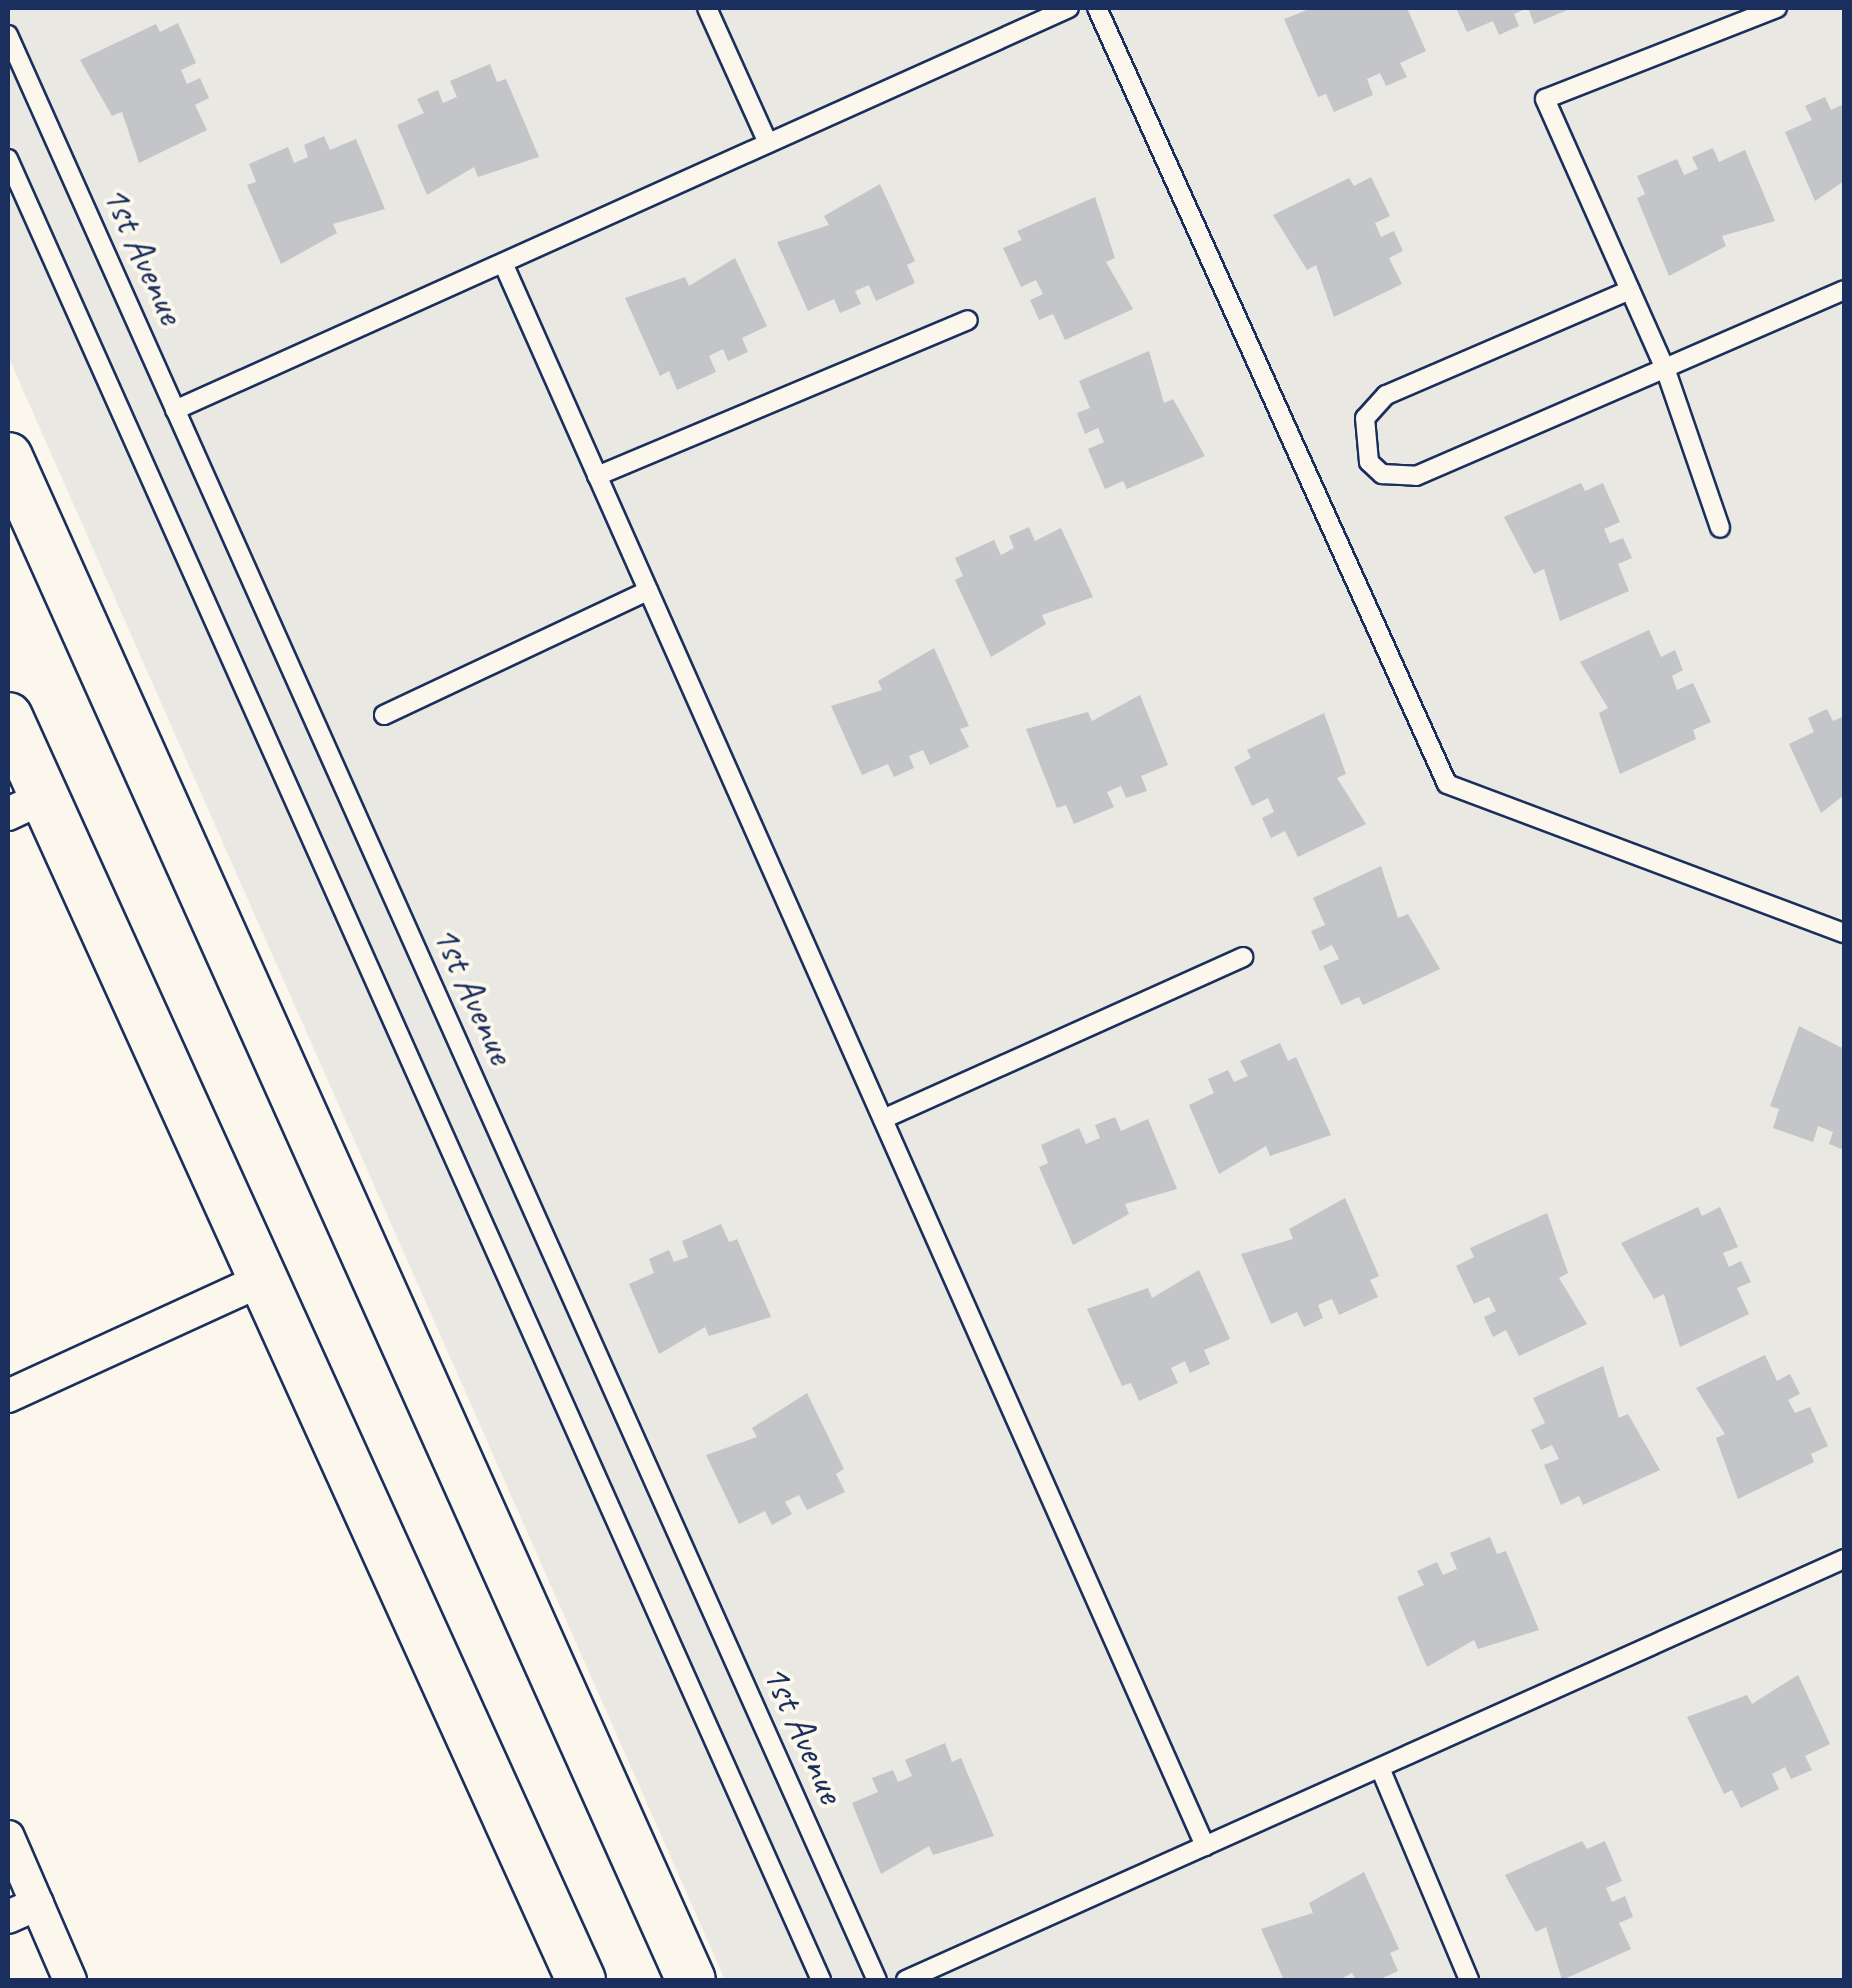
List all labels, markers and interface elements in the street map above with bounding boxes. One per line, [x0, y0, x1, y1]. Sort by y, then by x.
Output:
street label: 1st Avenue [92, 177, 196, 331]
street label: 1st Avenue [422, 917, 526, 1071]
street label: 1st Avenue [752, 1656, 856, 1810]

